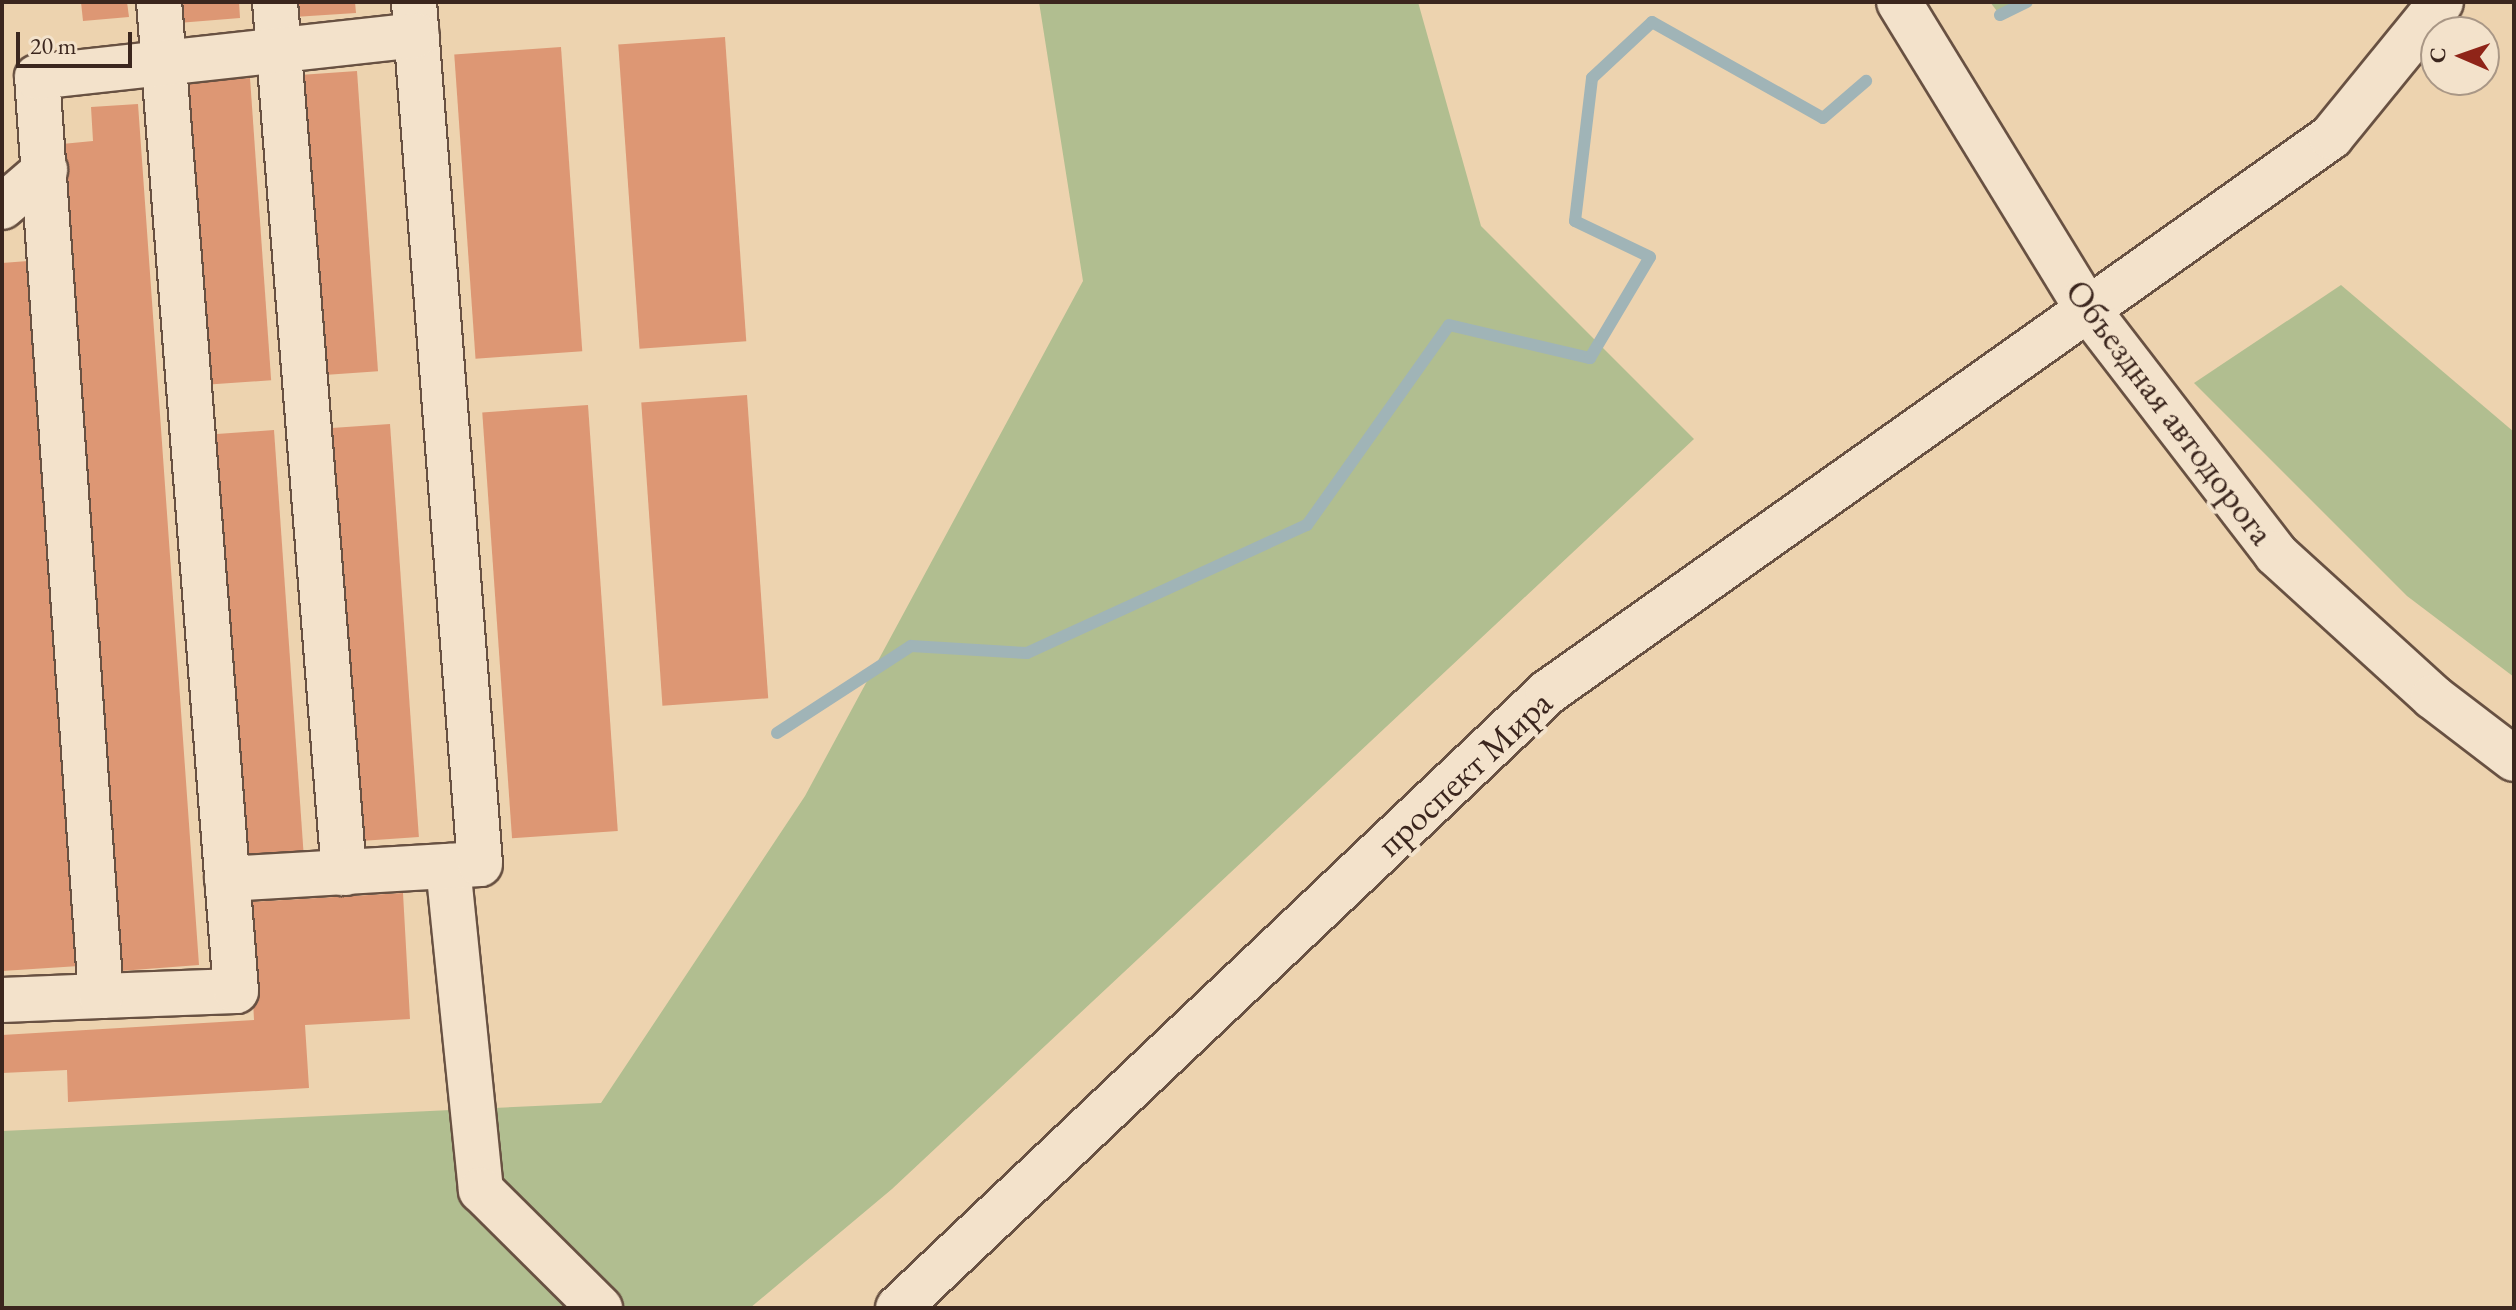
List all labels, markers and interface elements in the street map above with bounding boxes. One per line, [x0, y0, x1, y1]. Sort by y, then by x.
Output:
scale bar [20, 16, 136, 66]
north arrow [2420, 16, 2500, 96]
text: 20 m [30, 30, 77, 61]
text: С [2423, 47, 2452, 64]
street label: Объездная автодорога [2056, 271, 2284, 553]
street label: проспект Мира [1367, 681, 1561, 865]

